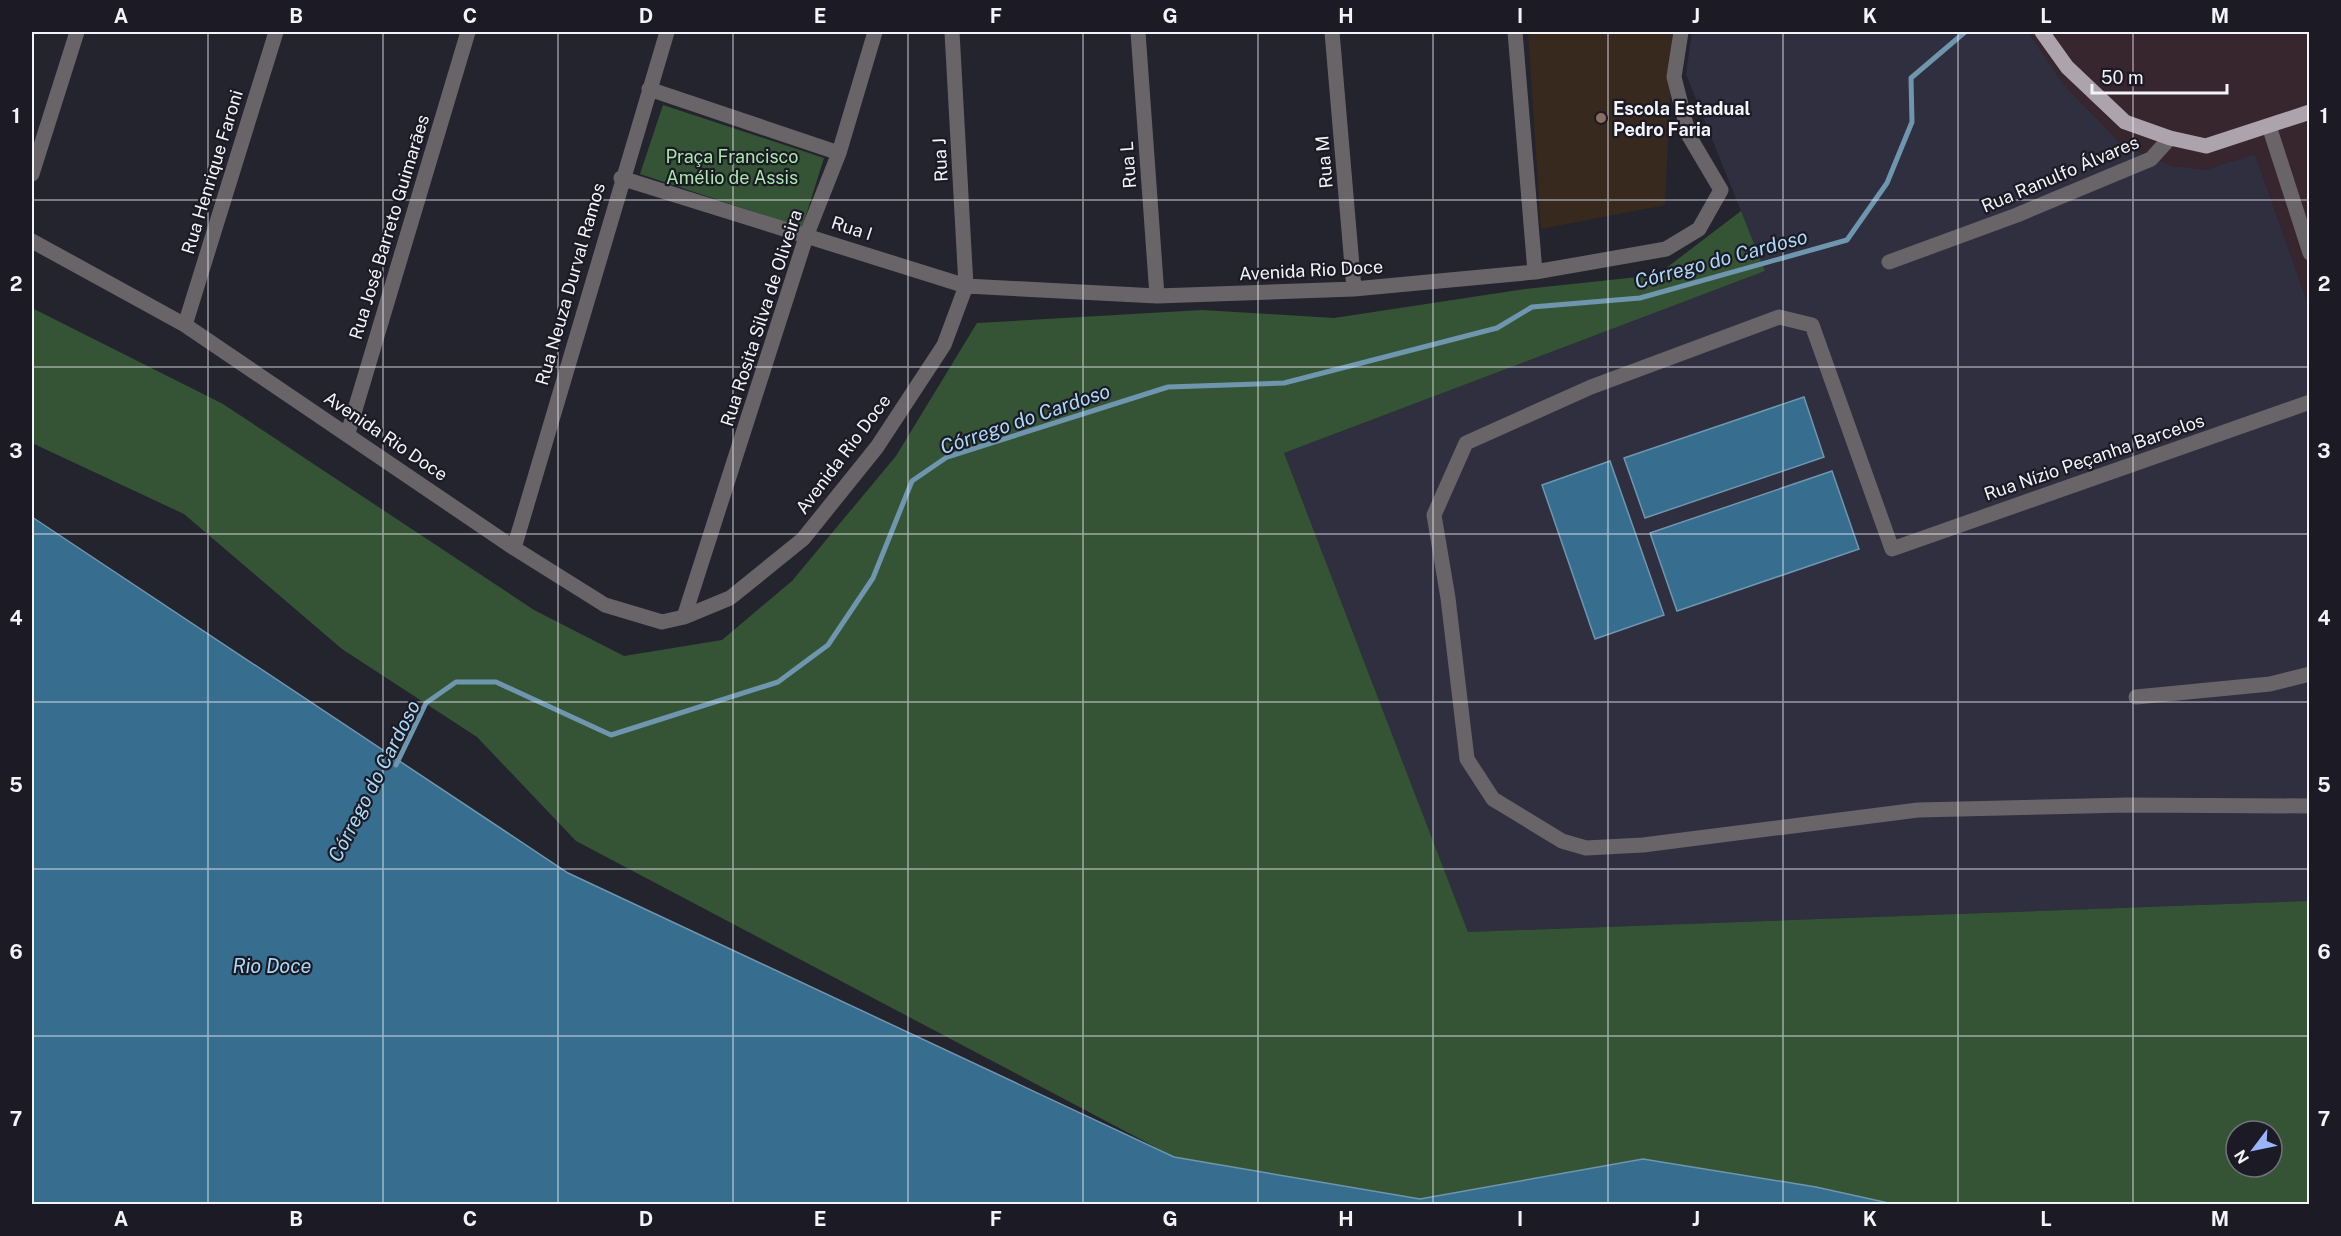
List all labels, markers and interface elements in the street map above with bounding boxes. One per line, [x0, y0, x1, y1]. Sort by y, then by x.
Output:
text: A [114, 4, 128, 28]
text: B [289, 4, 303, 28]
text: C [463, 4, 477, 28]
text: D [639, 4, 653, 28]
text: E [814, 4, 826, 28]
text: F [990, 4, 1002, 28]
text: G [1162, 4, 1178, 28]
text: H [1338, 4, 1354, 28]
text: I [1517, 4, 1523, 28]
text: J [1692, 4, 1700, 28]
text: K [1863, 4, 1877, 28]
text: L [2040, 4, 2052, 28]
text: M [2211, 4, 2229, 28]
scale bar [2092, 57, 2227, 95]
text: 50 m [2101, 67, 2144, 88]
street label: Rua Henrique Faroni [177, 87, 247, 257]
place label: Escola Estadual Pedro Faria [1613, 98, 1750, 140]
text: 1 [12, 104, 20, 128]
text: 1 [2320, 104, 2328, 128]
marker: Escola Estadual Pedro Faria [1594, 111, 1608, 125]
street label: Rua José Barreto Guimarães [345, 112, 433, 342]
street label: Rua Ranulfo Álvares [1978, 130, 2142, 217]
street label: Rua M [1311, 135, 1337, 189]
street label: Rua J [928, 138, 952, 182]
street label: Rua L [1116, 141, 1140, 189]
park label: Praça Francisco Amélio de Assis [666, 146, 799, 188]
street label: Rua Neuza Durval Ramos [531, 180, 609, 388]
street label: Rua Rosita Silva de Oliveira [716, 207, 806, 429]
street label: Rua I [829, 212, 875, 244]
water label: Córrego do Cardoso [1632, 224, 1810, 294]
street label: Avenida Rio Doce [1238, 256, 1384, 284]
text: 2 [10, 272, 22, 296]
text: 2 [2318, 272, 2330, 296]
water label: Córrego do Cardoso [937, 379, 1113, 459]
street label: Avenida Rio Doce [320, 387, 452, 485]
street label: Avenida Rio Doce [791, 390, 895, 518]
street label: Rua Nízio Peçanha Barcelos [1981, 409, 2207, 505]
text: 3 [9, 439, 23, 463]
text: 3 [2317, 439, 2331, 463]
text: 4 [9, 606, 23, 630]
text: 4 [2317, 606, 2331, 630]
water label: Córrego do Cardoso [323, 696, 425, 866]
text: 5 [9, 773, 23, 797]
text: 5 [2317, 773, 2331, 797]
text: 6 [9, 940, 23, 964]
text: 6 [2317, 940, 2331, 964]
water label: Rio Doce [233, 954, 312, 978]
text: 7 [10, 1107, 22, 1131]
text: 7 [2318, 1107, 2330, 1131]
north arrow [2224, 1119, 2284, 1179]
text: N [2230, 1146, 2253, 1167]
text: A [114, 1207, 128, 1231]
text: B [289, 1207, 303, 1231]
text: C [463, 1207, 477, 1231]
text: D [639, 1207, 653, 1231]
text: E [814, 1207, 826, 1231]
text: F [990, 1207, 1002, 1231]
text: G [1162, 1207, 1178, 1231]
text: H [1338, 1207, 1354, 1231]
text: I [1517, 1207, 1523, 1231]
text: J [1692, 1207, 1700, 1231]
text: K [1863, 1207, 1877, 1231]
text: L [2040, 1207, 2052, 1231]
text: M [2211, 1207, 2229, 1231]

